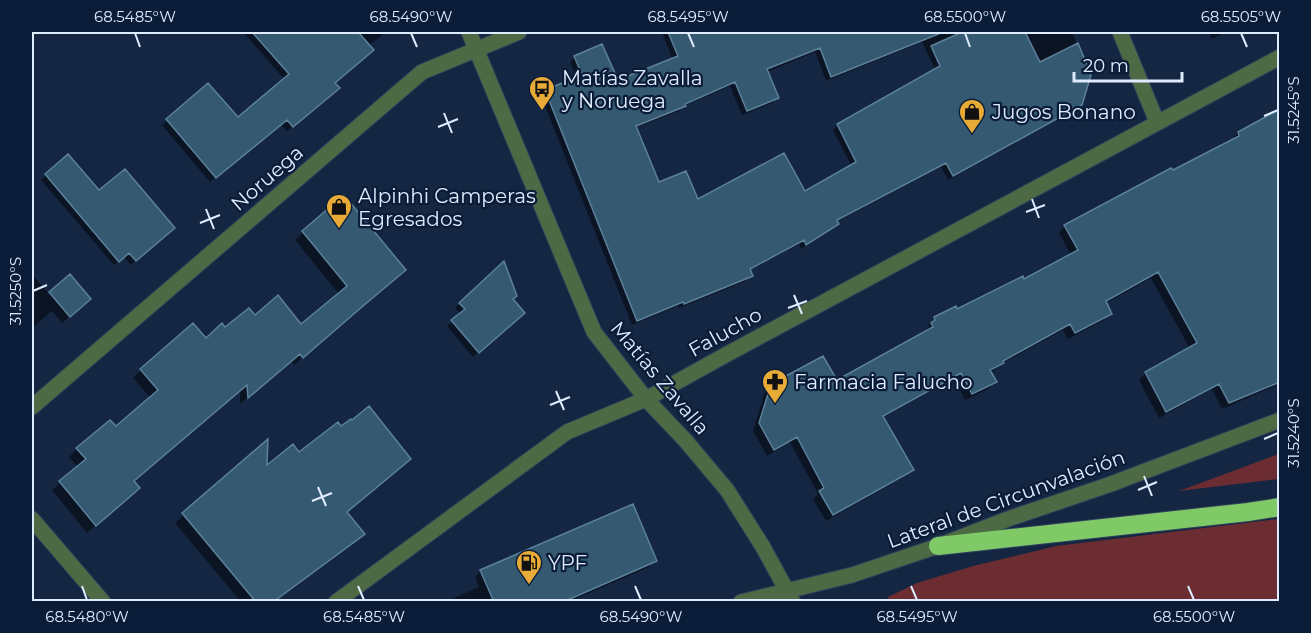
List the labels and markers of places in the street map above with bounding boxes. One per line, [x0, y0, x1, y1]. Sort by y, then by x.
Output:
place label: Matías Zavalla y Noruega [561, 66, 703, 113]
bus stop icon: Matías Zavalla y Noruega [527, 74, 557, 112]
shop icon: Jugos Bonano [957, 97, 987, 135]
place label: Jugos Bonano [991, 100, 1136, 124]
place label: Alpinhi Camperas Egresados [358, 184, 536, 231]
shop icon: Alpinhi Camperas Egresados [324, 192, 354, 230]
pharmacy icon: Farmacia Falucho [760, 367, 790, 405]
place label: Farmacia Falucho [794, 370, 972, 394]
fuel station icon: YPF [514, 548, 544, 586]
place label: YPF [548, 551, 587, 575]

